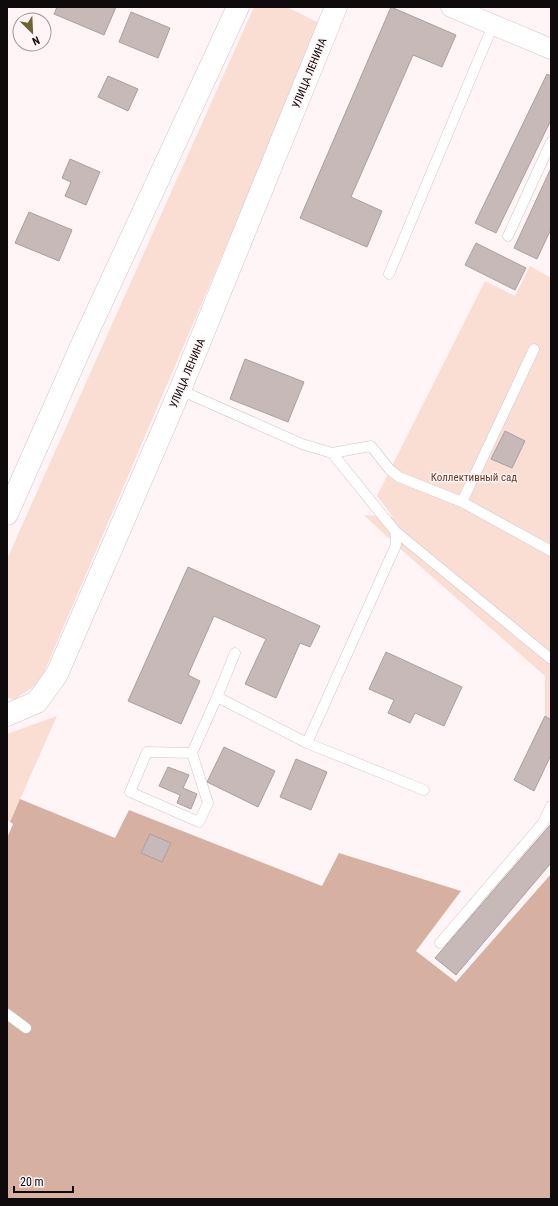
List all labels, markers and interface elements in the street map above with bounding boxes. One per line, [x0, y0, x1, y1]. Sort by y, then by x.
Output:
north arrow [12, 12, 52, 52]
text: N [30, 33, 42, 48]
street label: УЛИЦА ЛЕНИНА [289, 36, 330, 110]
street label: УЛИЦА ЛЕНИНА [167, 336, 208, 410]
park label: Коллективный сад [431, 471, 517, 484]
scale bar [14, 1168, 73, 1194]
text: 20 m [20, 1175, 44, 1189]

